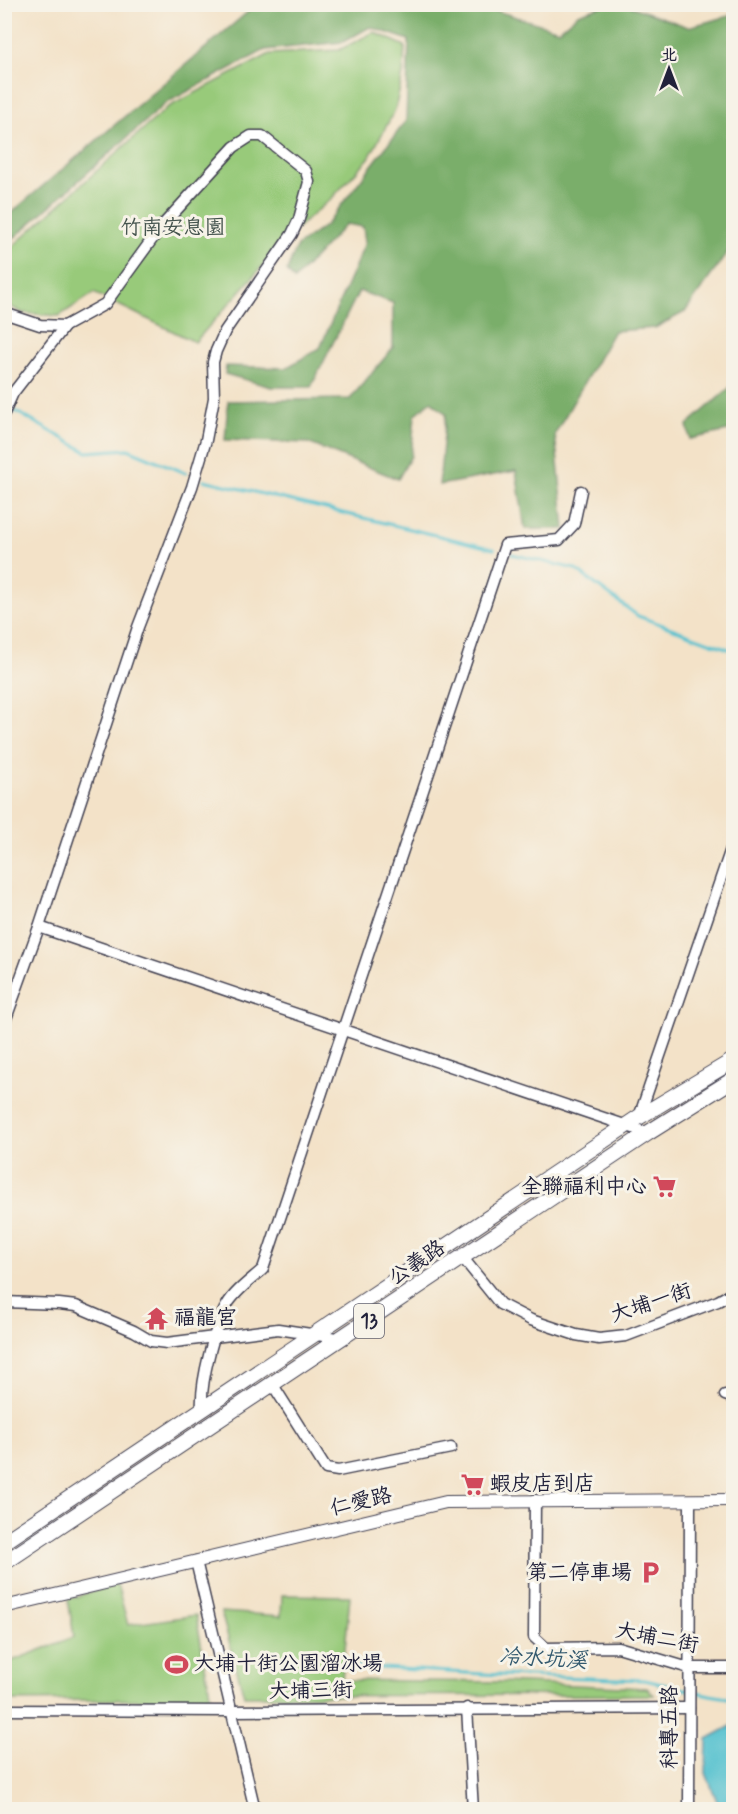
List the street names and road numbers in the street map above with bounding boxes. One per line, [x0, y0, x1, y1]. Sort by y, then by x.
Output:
street label: 公義路 [383, 1234, 451, 1292]
street label: 大埔一街 [607, 1277, 695, 1329]
road number: 13 [354, 1304, 384, 1338]
street label: 仁愛路 [327, 1481, 395, 1523]
street label: 大埔二街 [613, 1616, 701, 1660]
street label: 大埔三街 [269, 1676, 353, 1706]
street label: 科專五路 [656, 1685, 684, 1769]

